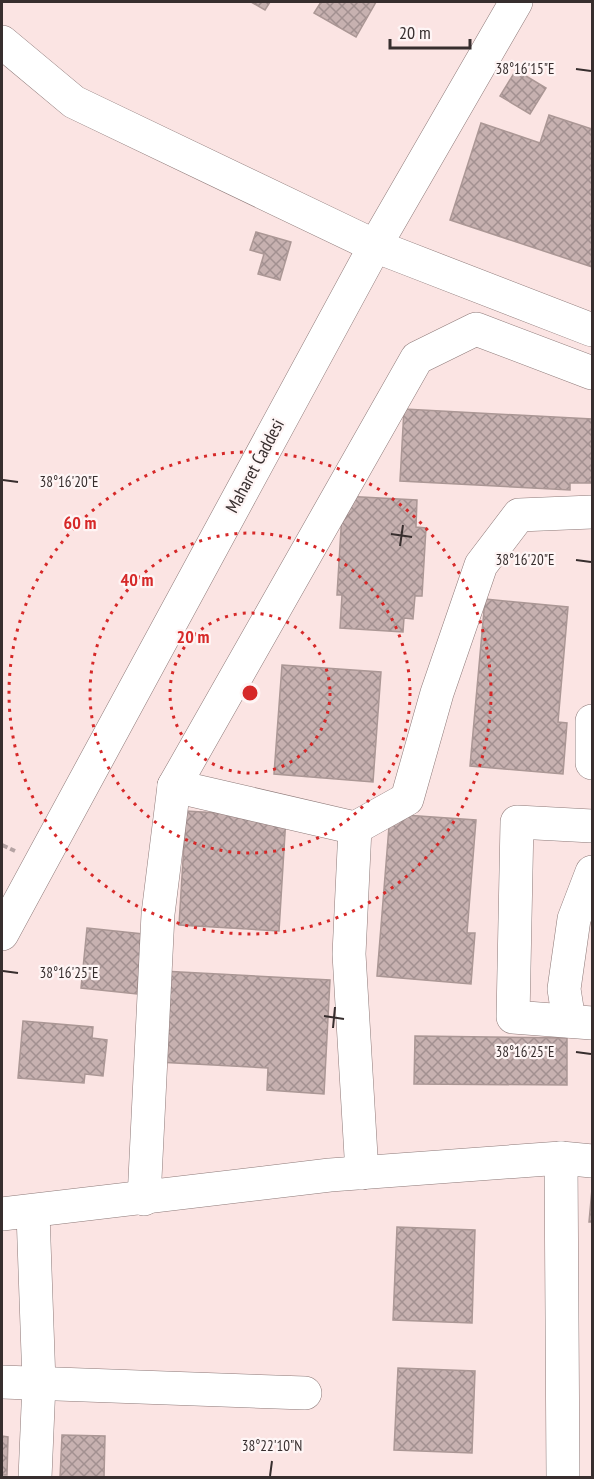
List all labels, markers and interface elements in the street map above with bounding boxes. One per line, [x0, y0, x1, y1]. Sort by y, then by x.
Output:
scale bar [390, 12, 470, 50]
text: 20 m [399, 21, 431, 44]
text: 38°16'15"E [495, 59, 555, 78]
street label: Maharet Caddesi [220, 415, 289, 517]
text: 38°16'20"E [39, 472, 99, 491]
text: 60 m [64, 511, 96, 534]
text: 38°16'20"E [495, 550, 555, 569]
text: 40 m [121, 568, 153, 591]
text: 20 m [177, 625, 209, 648]
centre of rings [240, 683, 260, 703]
text: 38°16'25"E [39, 963, 99, 982]
text: 38°16'25"E [495, 1042, 555, 1061]
text: 38°22'10"N [242, 1436, 302, 1455]

